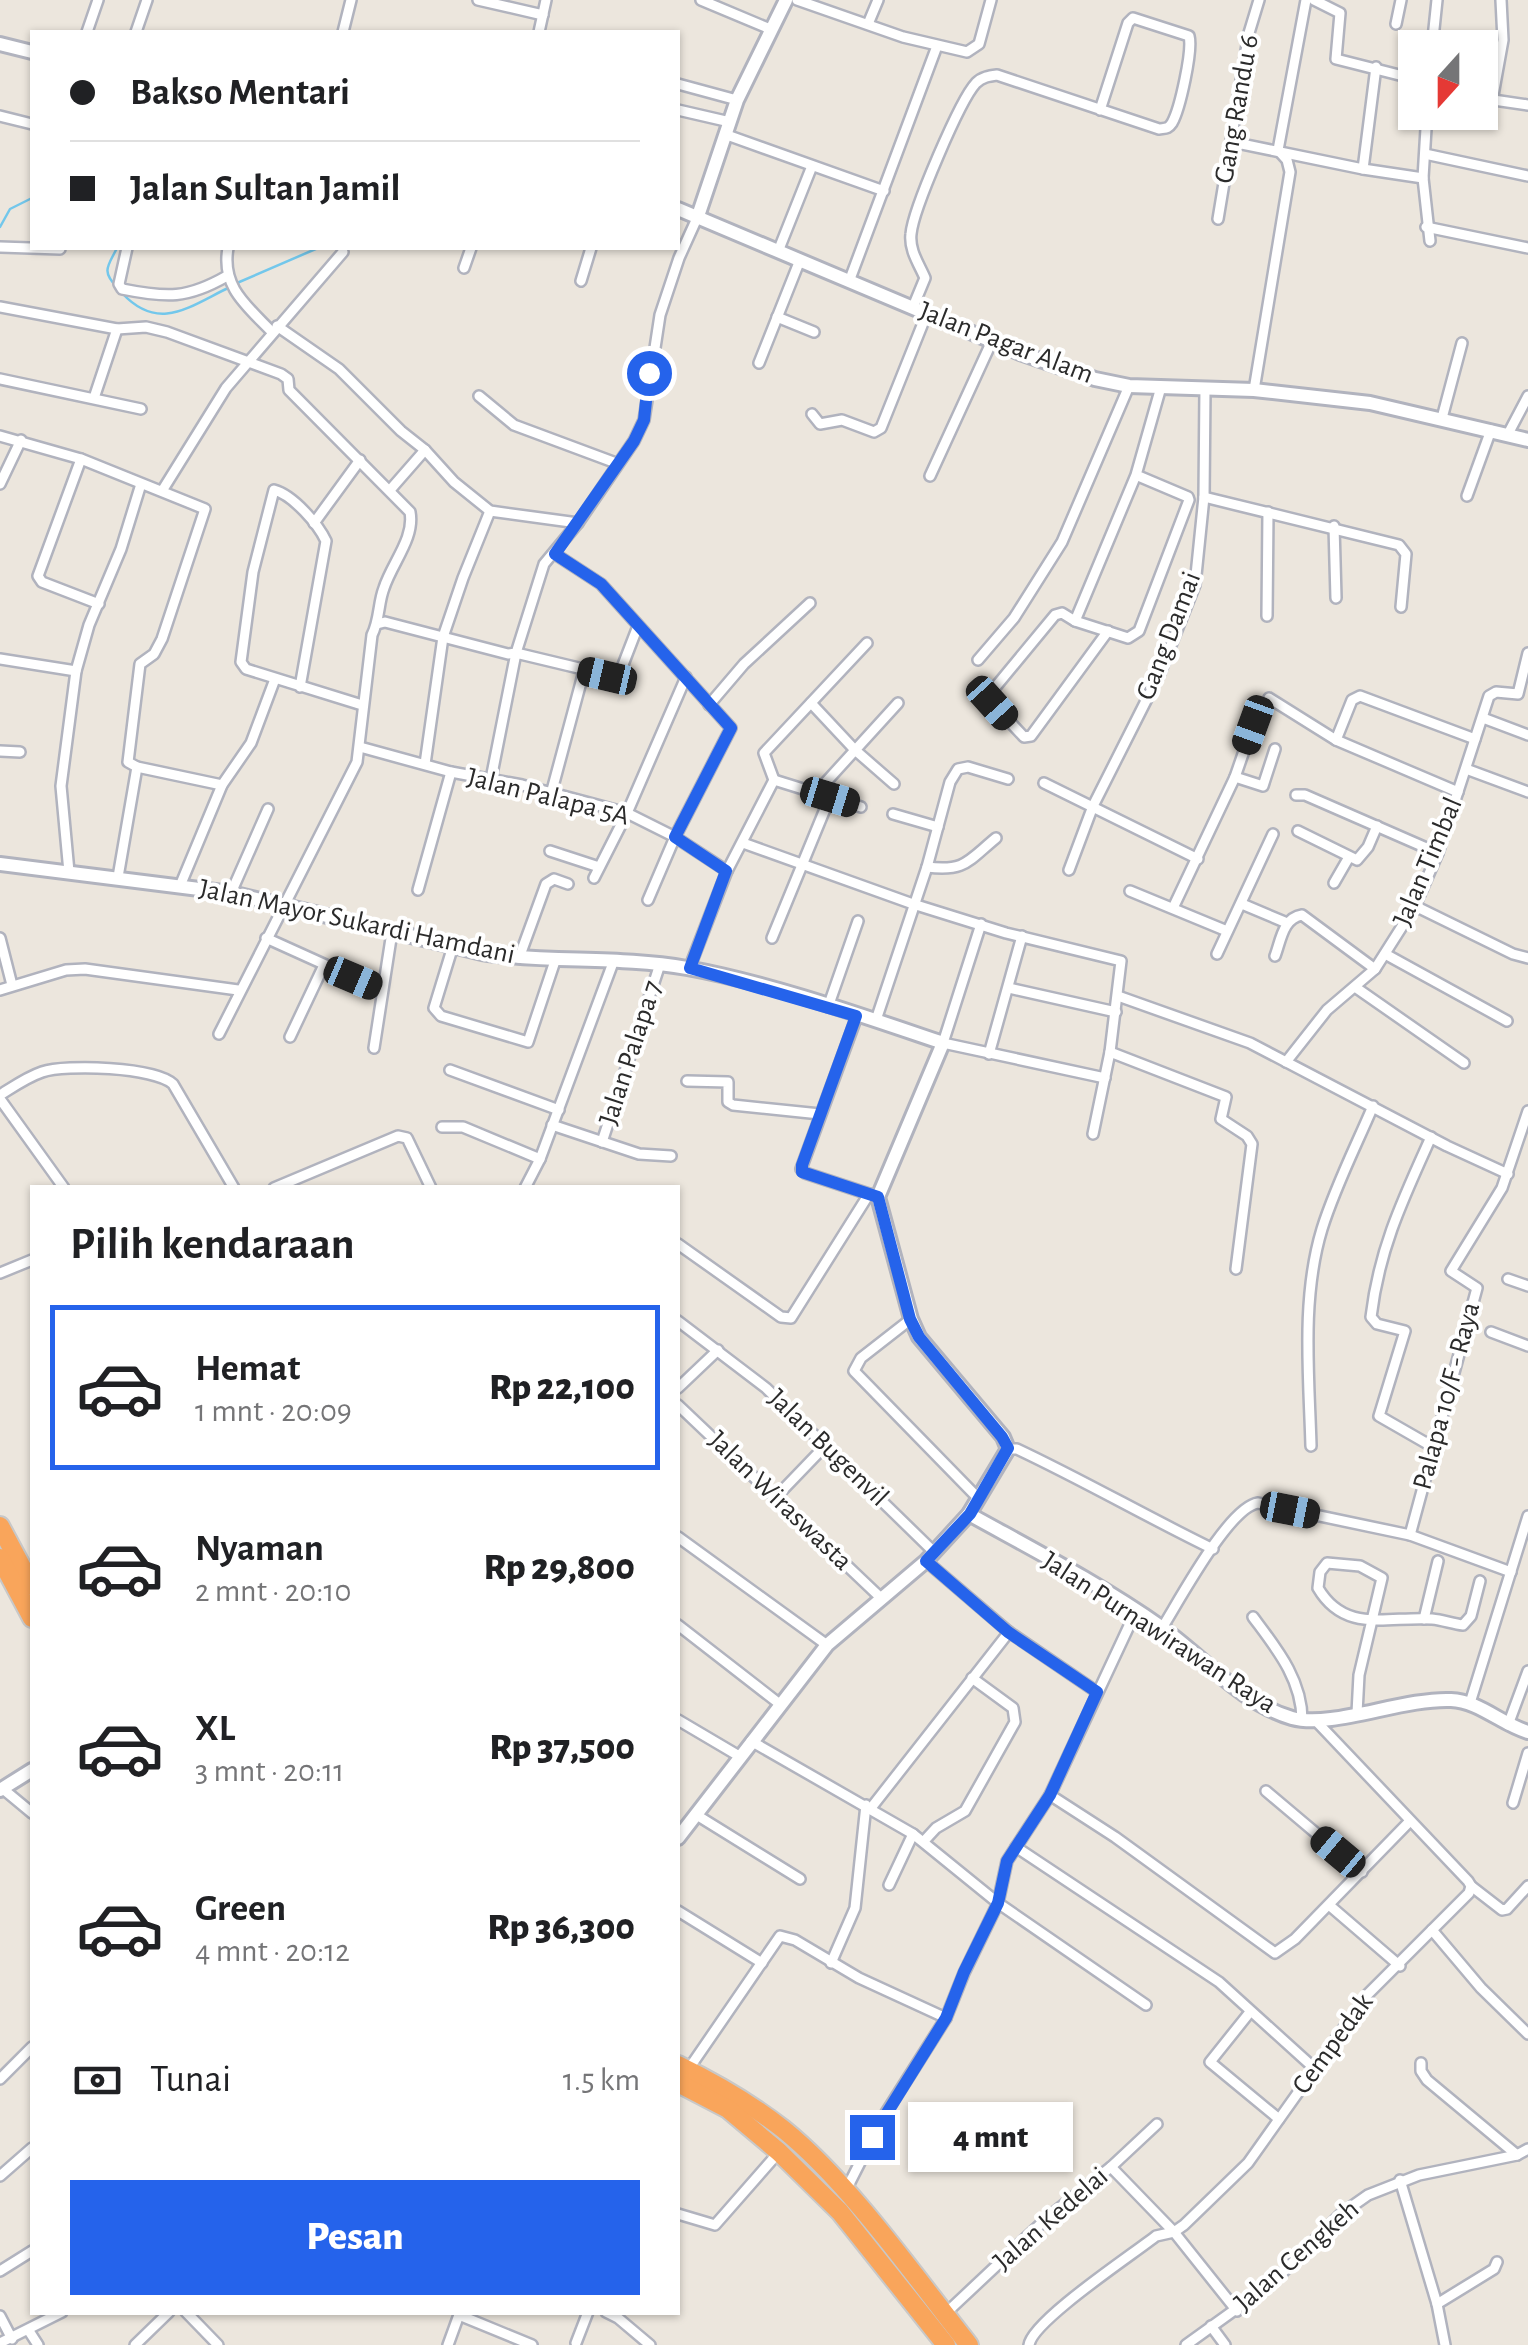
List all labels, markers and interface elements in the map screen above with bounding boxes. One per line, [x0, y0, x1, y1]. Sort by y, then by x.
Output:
north arrow [1398, 30, 1498, 130]
map controls [1398, 30, 1498, 130]
street label: Gang Randu 6 [1210, 32, 1264, 186]
text: Bakso Mentari [130, 74, 350, 112]
text: Jalan Sultan Jamil [130, 170, 401, 208]
street label: Jalan Pagar Alam [915, 297, 1097, 389]
route start [627, 351, 672, 396]
street label: Gang Damai [1132, 568, 1206, 704]
car [574, 655, 640, 697]
car [961, 671, 1023, 735]
car [1229, 692, 1277, 758]
street label: Jalan Palapa 5A [464, 763, 632, 831]
car [797, 774, 863, 820]
street label: Jalan Timbal [1388, 794, 1468, 930]
street label: Jalan Mayor Sukardi Hamdani [197, 875, 517, 969]
car [320, 952, 386, 1004]
street label: Jalan Palapa 7 [595, 977, 667, 1129]
text: Pilih kendaraan [70, 1222, 355, 1267]
street label: Palapa 10/F - Raya [1409, 1299, 1485, 1493]
icon: car [75, 1343, 165, 1433]
text: Hemat [195, 1350, 300, 1388]
text: Rp 22,100 [489, 1369, 635, 1407]
street label: Jalan Bugenvil [763, 1384, 893, 1512]
text: 1 mnt · 20:09 [195, 1395, 352, 1427]
street label: Jalan Wiraswasta [703, 1426, 857, 1576]
car [1258, 1490, 1322, 1530]
icon: car [75, 1523, 165, 1613]
text: Nyaman [195, 1530, 324, 1568]
street label: Jalan Purnawirawan Raya [1037, 1547, 1281, 1719]
text: Rp 29,800 [483, 1549, 635, 1587]
text: 2 mnt · 20:10 [195, 1575, 351, 1607]
icon: car [75, 1703, 165, 1793]
text: XL [195, 1710, 235, 1748]
text: Rp 37,500 [489, 1729, 635, 1767]
text: 3 mnt · 20:11 [195, 1755, 344, 1787]
car [1305, 1821, 1371, 1883]
icon: car [75, 1883, 165, 1973]
text: Green [195, 1890, 286, 1928]
text: Rp 36,300 [487, 1909, 635, 1947]
text: 4 mnt · 20:12 [195, 1935, 350, 1967]
street label: Cempedak [1287, 1988, 1379, 2099]
icon: cash [70, 2053, 125, 2108]
text: Tunai [150, 2061, 231, 2099]
text: 1.5 km [563, 2064, 640, 2096]
callout: 4 mnt [907, 2102, 1072, 2172]
route end [850, 2115, 895, 2160]
text: 4 mnt [953, 2121, 1028, 2153]
street label: Jalan Kedelai [988, 2162, 1114, 2276]
button: Pesan [70, 2180, 640, 2295]
street label: Jalan Cengkeh [1230, 2195, 1364, 2317]

